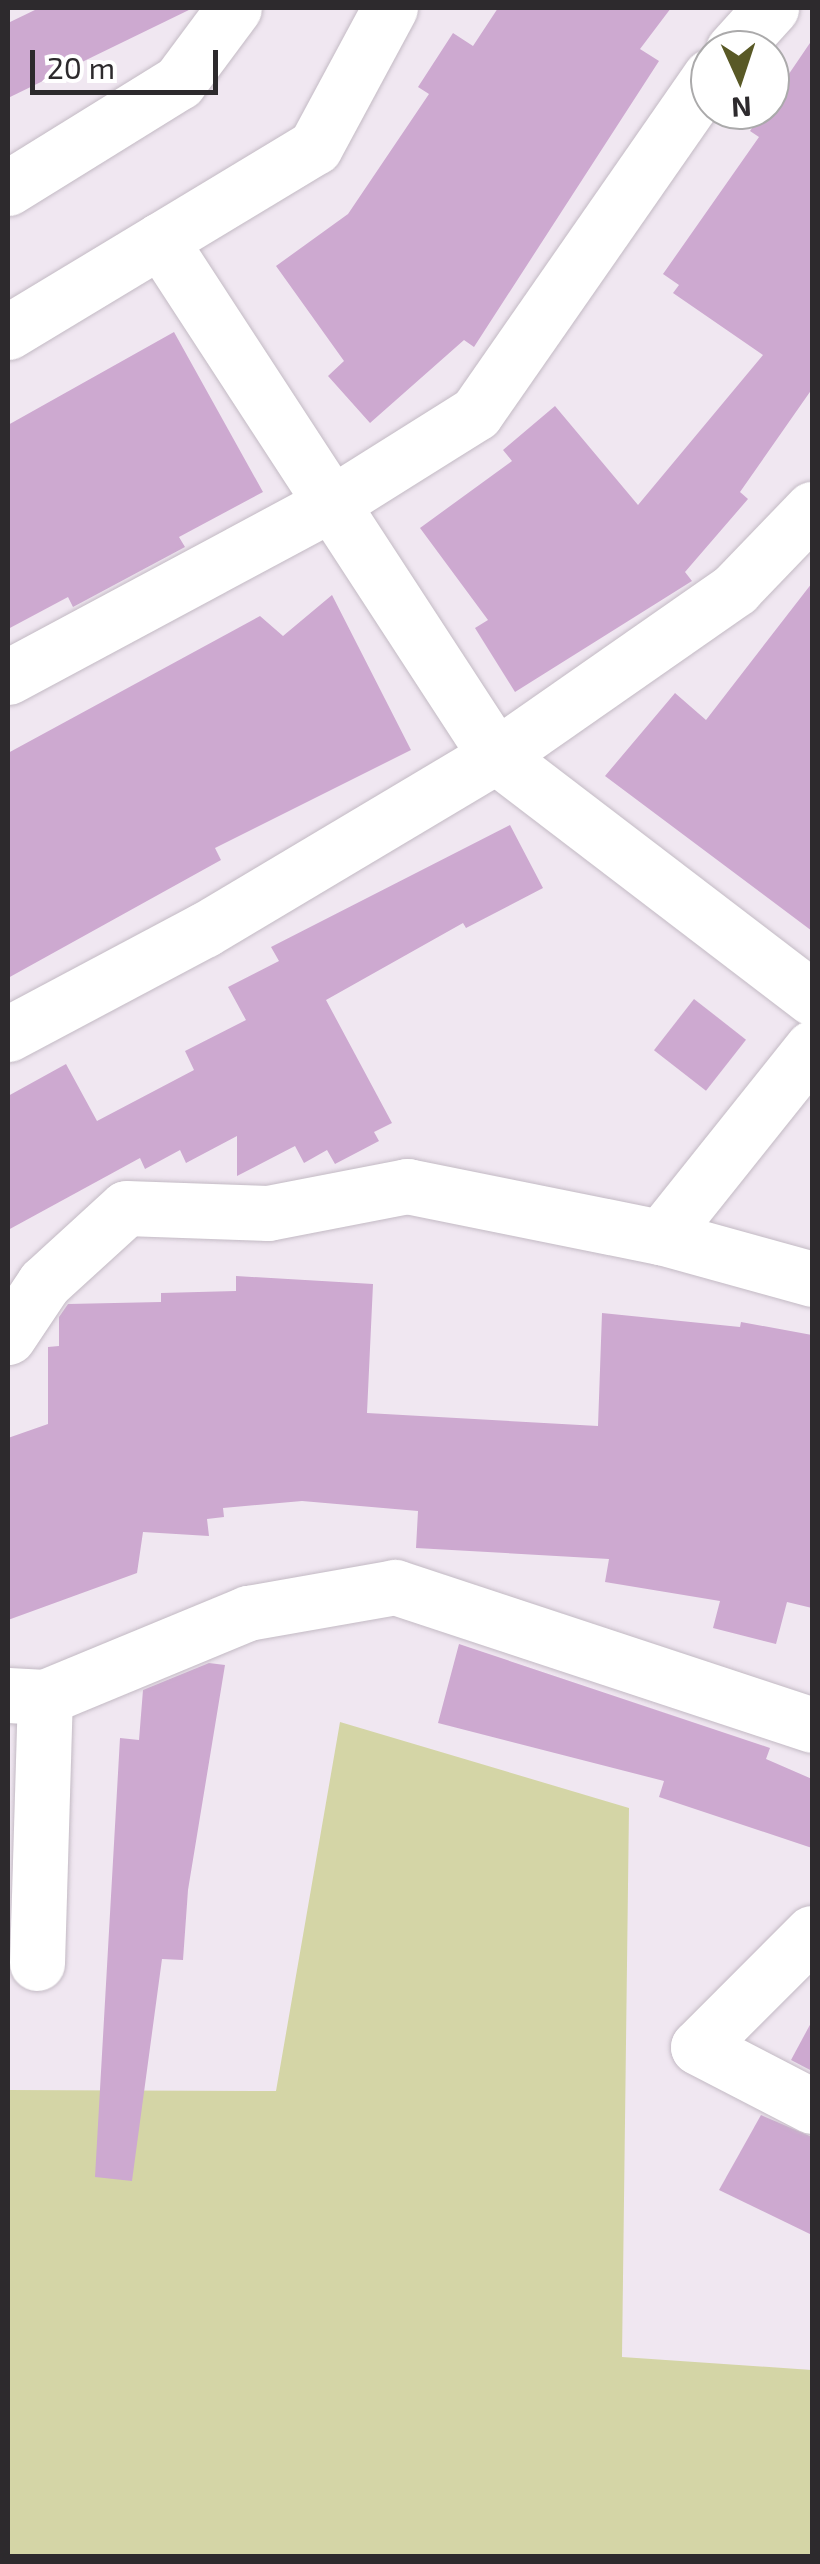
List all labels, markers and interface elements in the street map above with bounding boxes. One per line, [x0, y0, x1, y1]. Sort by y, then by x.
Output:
scale bar [35, 30, 222, 92]
north arrow [690, 30, 790, 130]
text: 20 m [47, 49, 115, 85]
text: N [730, 90, 752, 125]

